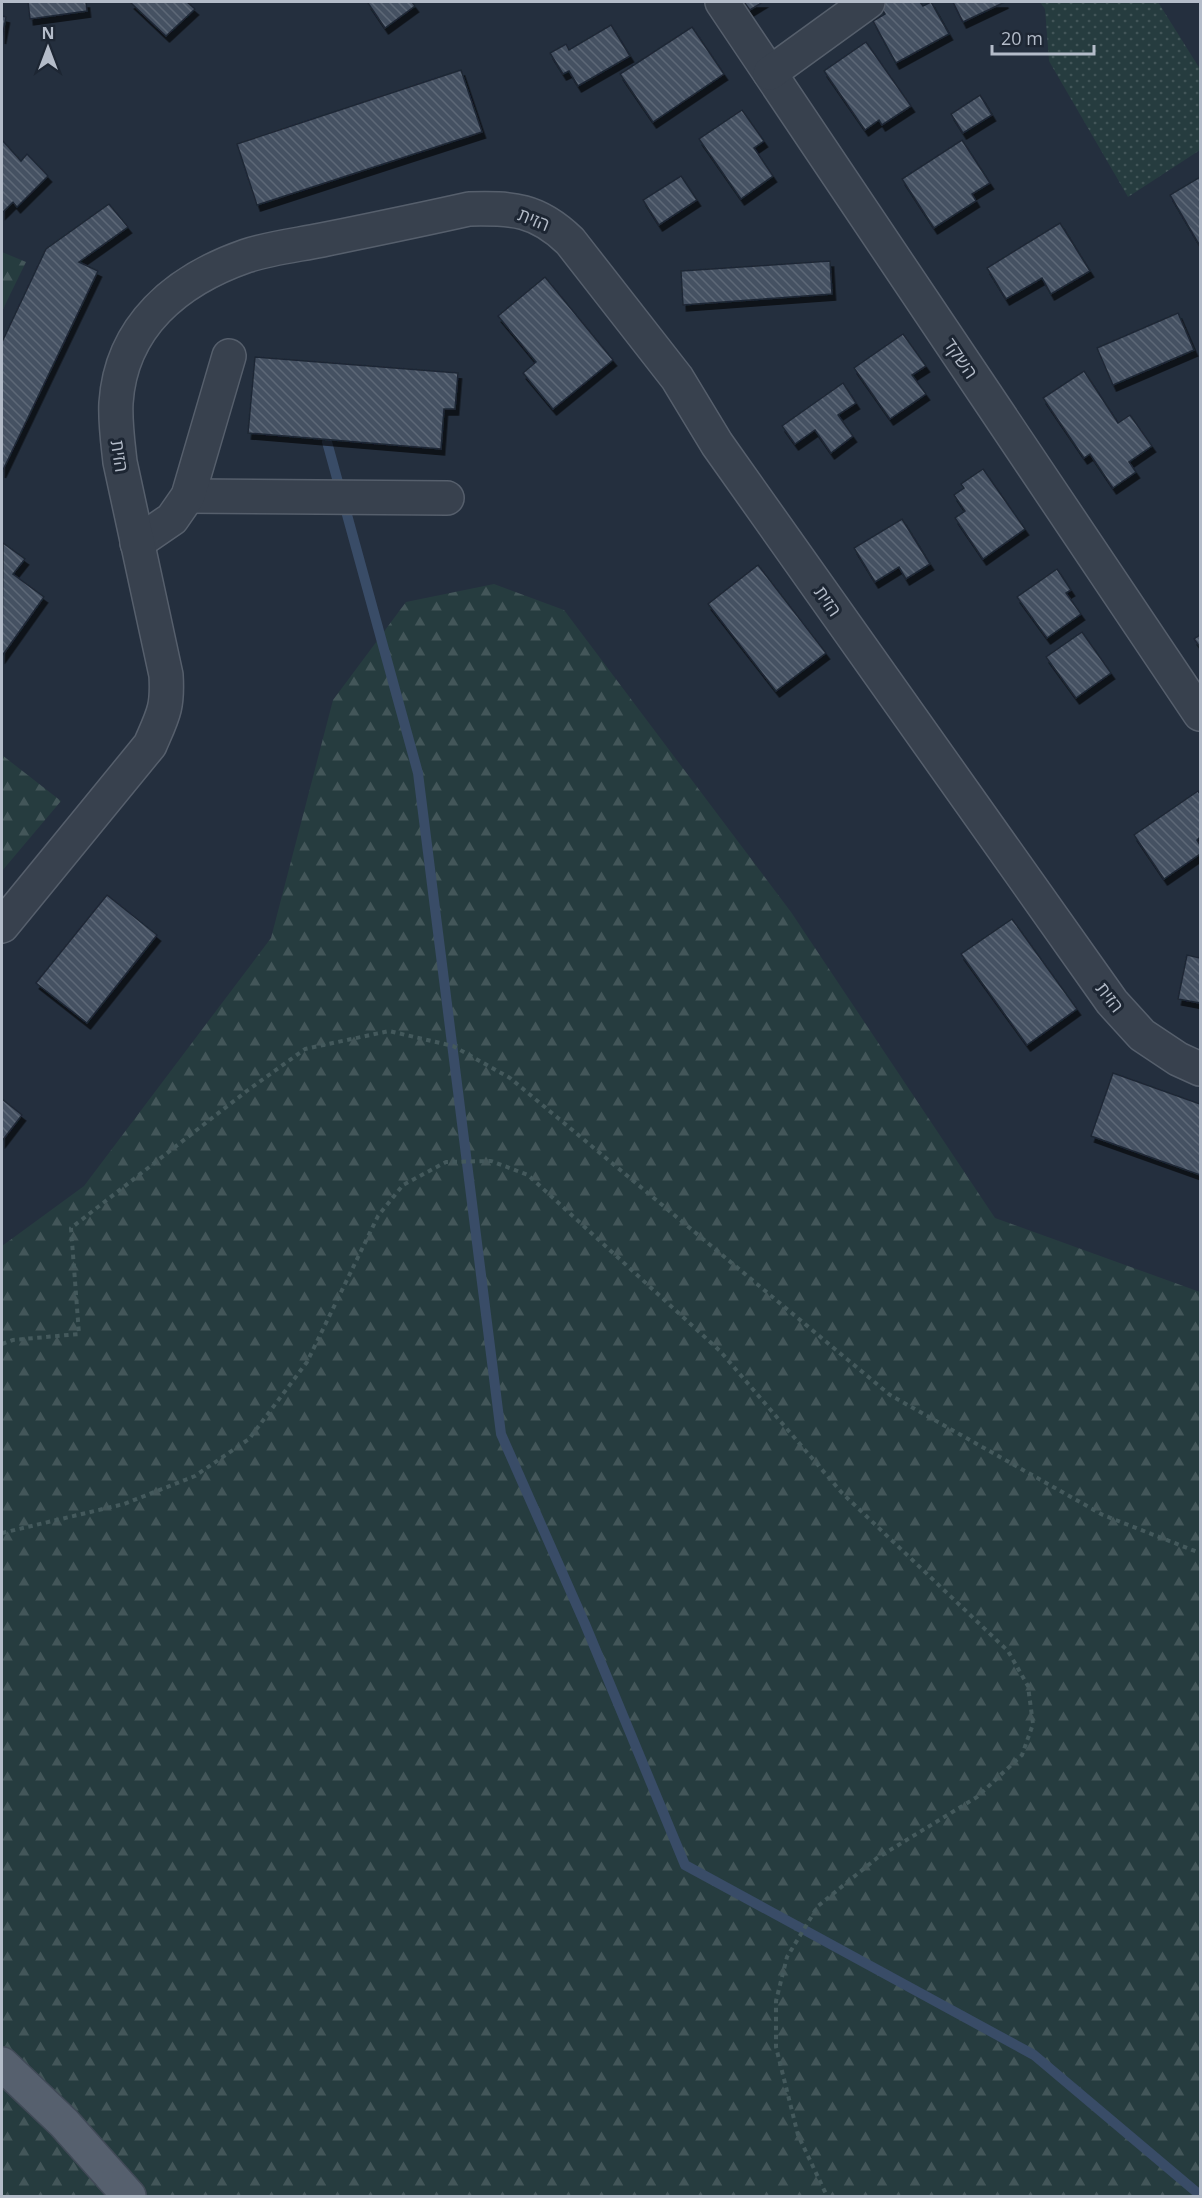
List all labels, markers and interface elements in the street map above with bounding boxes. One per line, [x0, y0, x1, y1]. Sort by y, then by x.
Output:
north arrow [18, 18, 78, 78]
scale bar [992, 18, 1094, 56]
text: N [41, 22, 55, 44]
text: 20 m [1001, 26, 1043, 50]
street label: הזית [515, 202, 553, 236]
street label: השקד [939, 333, 983, 383]
street label: הזית [106, 438, 134, 474]
street label: הזית [809, 581, 847, 621]
street label: הזית [1091, 977, 1129, 1017]

